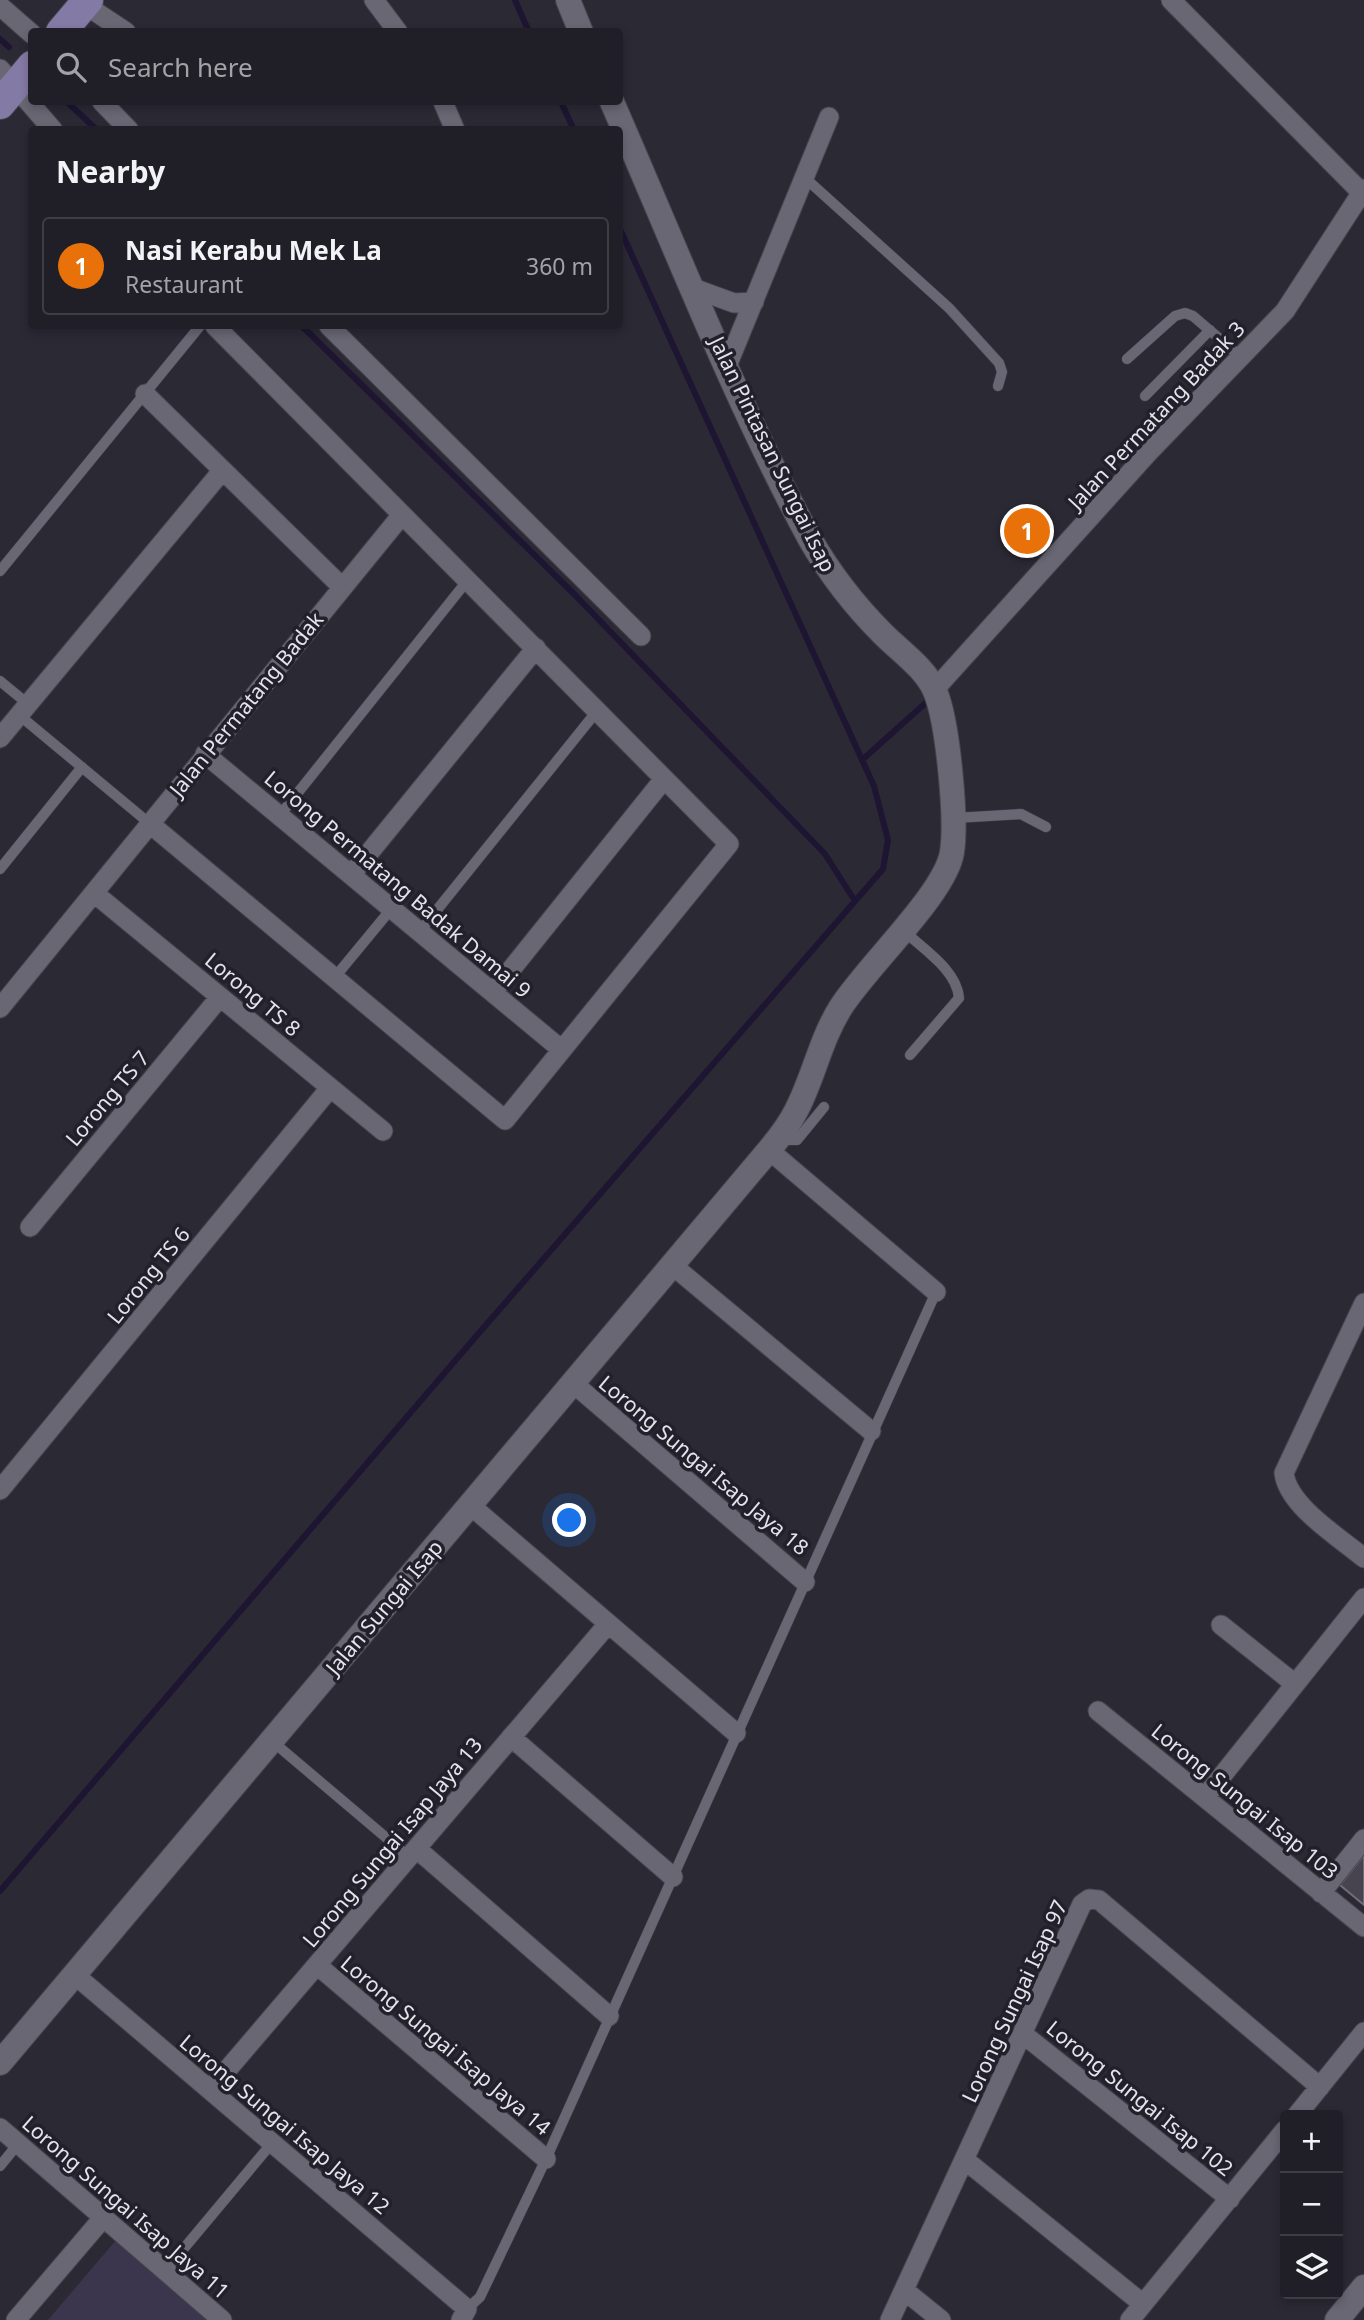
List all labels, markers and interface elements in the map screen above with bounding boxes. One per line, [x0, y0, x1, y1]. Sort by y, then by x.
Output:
search box [28, 28, 623, 105]
icon: search [52, 48, 90, 86]
text: Search here [108, 49, 253, 85]
text: Nearby [56, 151, 165, 192]
text: Nasi Kerabu Mek La [125, 232, 382, 268]
text: 1 [74, 250, 88, 282]
text: 360 m [526, 250, 593, 282]
text: Restaurant [125, 268, 243, 300]
street label: Jalan Permatang Badak 3 [1060, 315, 1251, 516]
street label: Jalan Pintasan Sungai Isap [703, 330, 842, 576]
pin: 1 [1004, 505, 1050, 557]
street label: Jalan Permatang Badak [162, 605, 330, 804]
street label: Lorong Permatang Badak Damai 9 [259, 764, 537, 1004]
street label: Lorong TS 8 [199, 946, 307, 1042]
street label: Lorong TS 7 [59, 1044, 155, 1152]
street label: Lorong TS 6 [100, 1221, 196, 1329]
street label: Lorong Sungai Isap Jaya 18 [593, 1369, 815, 1561]
your location [552, 1503, 586, 1537]
street label: Jalan Sungai Isap [318, 1534, 449, 1682]
street label: Lorong Sungai Isap 103 [1146, 1717, 1344, 1885]
street label: Lorong Sungai Isap Jaya 13 [296, 1731, 488, 1953]
street label: Lorong Sungai Isap 97 [955, 1895, 1073, 2107]
street label: Lorong Sungai Isap Jaya 14 [335, 1949, 557, 2141]
street label: Lorong Sungai Isap 102 [1041, 2014, 1239, 2182]
street label: Lorong Sungai Isap Jaya 12 [174, 2028, 396, 2220]
street label: Lorong Sungai Isap Jaya 11 [16, 2109, 236, 2305]
map controls [1280, 2110, 1343, 2299]
button: + [1280, 2110, 1343, 2173]
button: − [1280, 2173, 1343, 2236]
button: layers [1280, 2236, 1343, 2299]

